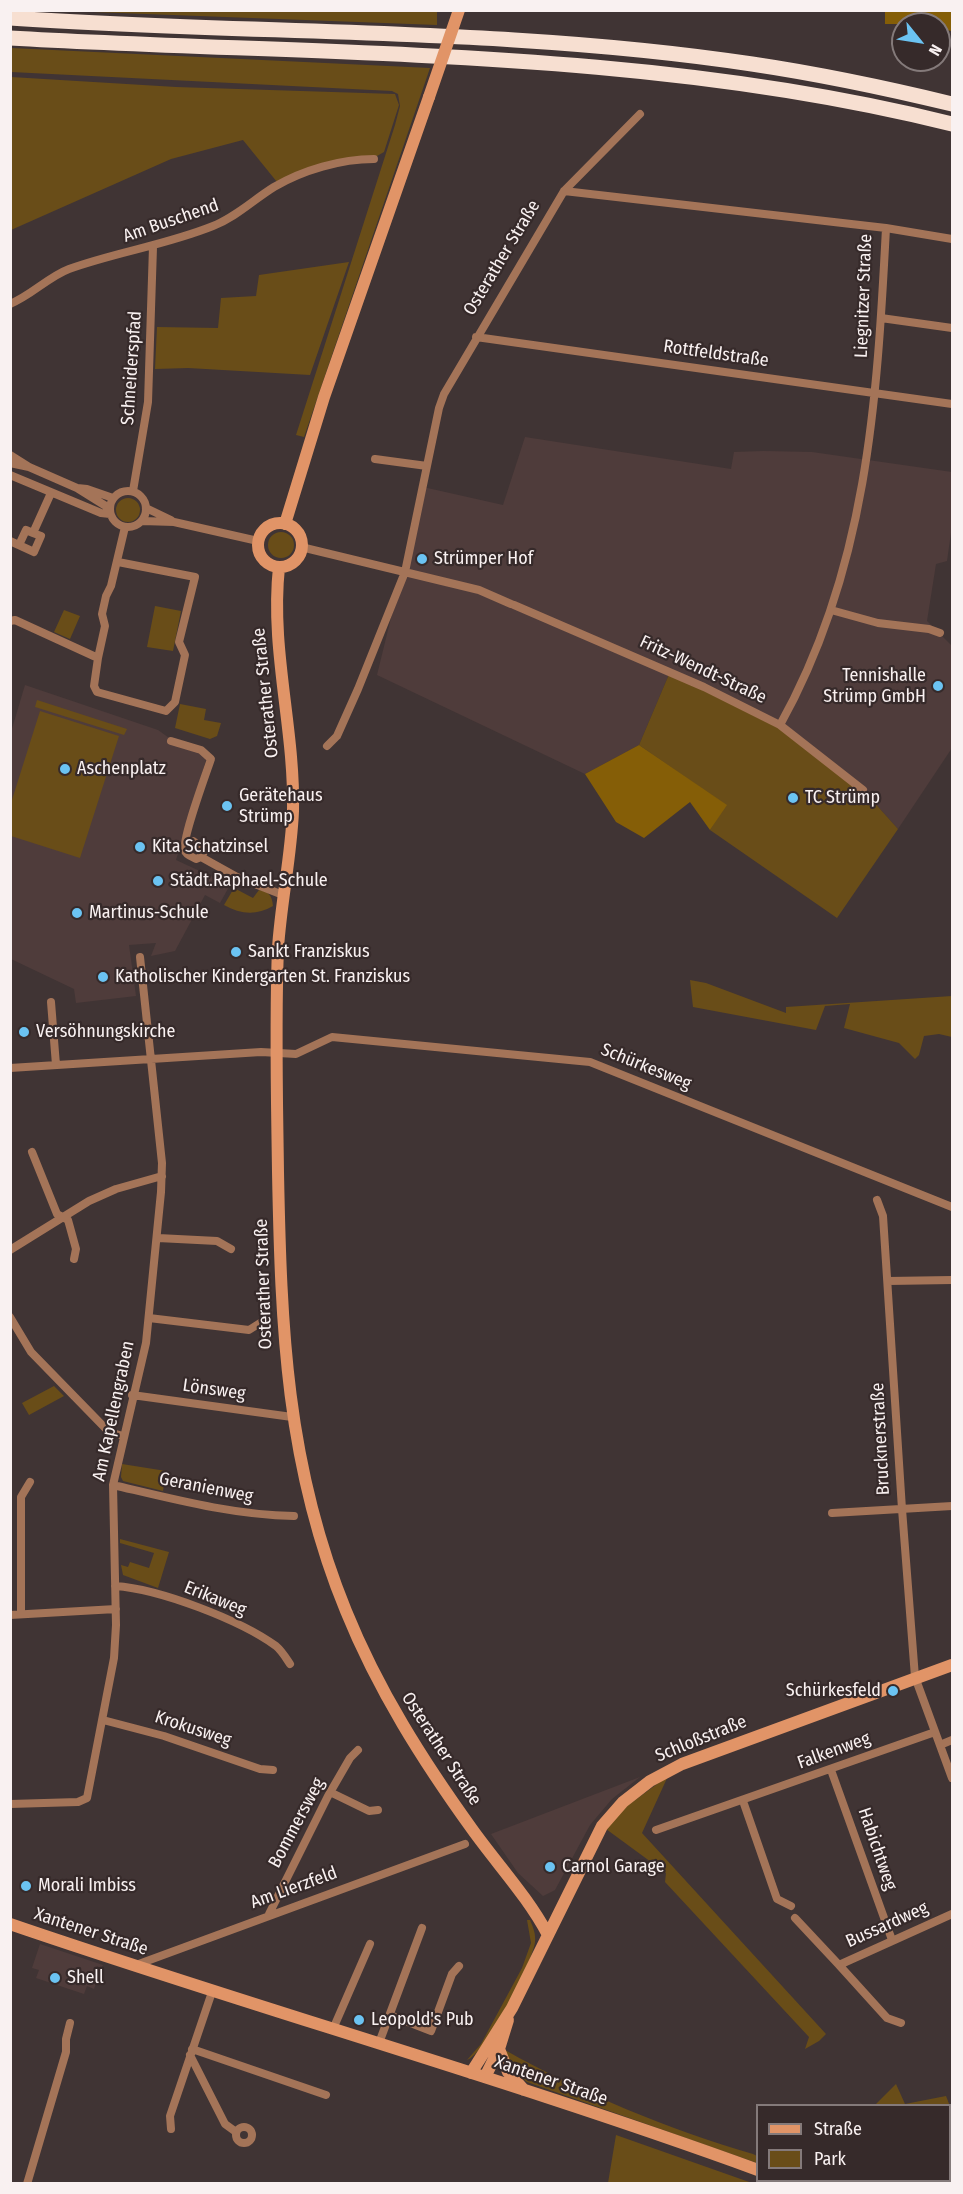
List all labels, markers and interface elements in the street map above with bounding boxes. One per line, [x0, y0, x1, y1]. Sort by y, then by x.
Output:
north arrow [891, 12, 951, 72]
text: N [925, 41, 946, 59]
street label: Am Buschend [120, 195, 222, 247]
street label: Osterather Straße [459, 196, 545, 320]
street label: Liegnitzer Straße [851, 234, 877, 358]
street label: Schneiderspfad [117, 310, 147, 426]
street label: Rottfeldstraße [662, 336, 770, 372]
place label: Strümper Hof [434, 548, 533, 570]
marker: Strümper Hof [415, 552, 429, 566]
street label: Osterather Straße [248, 627, 284, 759]
street label: Fritz-Wendt-Straße [636, 631, 770, 709]
place label: Tennishalle Strümp GmbH [823, 665, 926, 708]
marker: Tennishalle Strümp GmbH [931, 679, 945, 693]
place label: Aschenplatz [77, 758, 166, 780]
marker: Aschenplatz [58, 762, 72, 776]
place label: Gerätehaus Strümp [239, 785, 323, 828]
place label: TC Strümp [805, 787, 880, 809]
marker: TC Strümp [786, 791, 800, 805]
marker: Gerätehaus Strümp [220, 799, 234, 813]
place label: Kita Schatzinsel [152, 836, 268, 858]
marker: Kita Schatzinsel [133, 840, 147, 854]
place label: Städt.Raphael-Schule [170, 870, 328, 892]
marker: Städt.Raphael-Schule [151, 874, 165, 888]
place label: Martinus-Schule [89, 902, 209, 924]
marker: Martinus-Schule [70, 906, 84, 920]
place label: Sankt Franziskus [248, 941, 370, 963]
marker: Sankt Franziskus [229, 945, 243, 959]
place label: Katholischer Kindergarten St. Franziskus [115, 966, 410, 988]
marker: Katholischer Kindergarten St. Franziskus [96, 970, 110, 984]
place label: Versöhnungskirche [36, 1021, 175, 1043]
marker: Versöhnungskirche [17, 1025, 31, 1039]
street label: Schürkesweg [598, 1039, 694, 1095]
street label: Osterather Straße [251, 1218, 277, 1350]
street label: Am Kapellengraben [89, 1339, 139, 1483]
street label: Lönsweg [181, 1375, 247, 1405]
street label: Brucknerstraße [867, 1382, 895, 1496]
street label: Geranienweg [157, 1468, 255, 1508]
street label: Erikaweg [181, 1577, 249, 1621]
place label: Schürkesfeld [786, 1680, 881, 1702]
marker: Schürkesfeld [886, 1684, 900, 1698]
street label: Osterather Straße [396, 1688, 486, 1810]
street label: Krokusweg [152, 1706, 234, 1752]
street label: Schloßstraße [652, 1711, 750, 1767]
street label: Falkenweg [795, 1728, 873, 1774]
street label: Bommersweg [264, 1774, 330, 1872]
street label: Habichtweg [853, 1805, 901, 1893]
place label: Carnol Garage [562, 1856, 665, 1878]
marker: Carnol Garage [543, 1860, 557, 1874]
street label: Am Lierzfeld [248, 1862, 340, 1914]
place label: Morali Imbiss [38, 1875, 136, 1897]
marker: Morali Imbiss [19, 1879, 33, 1893]
street label: Bussardweg [843, 1897, 931, 1953]
street label: Xantener Straße [31, 1903, 151, 1961]
place label: Shell [67, 1967, 104, 1989]
marker: Shell [48, 1971, 62, 1985]
place label: Leopold's Pub [371, 2009, 474, 2031]
marker: Leopold's Pub [352, 2013, 366, 2027]
street label: Xantener Straße [492, 2052, 610, 2110]
legend [756, 2104, 951, 2182]
text: Straße [814, 2118, 862, 2140]
text: Park [814, 2148, 846, 2170]

